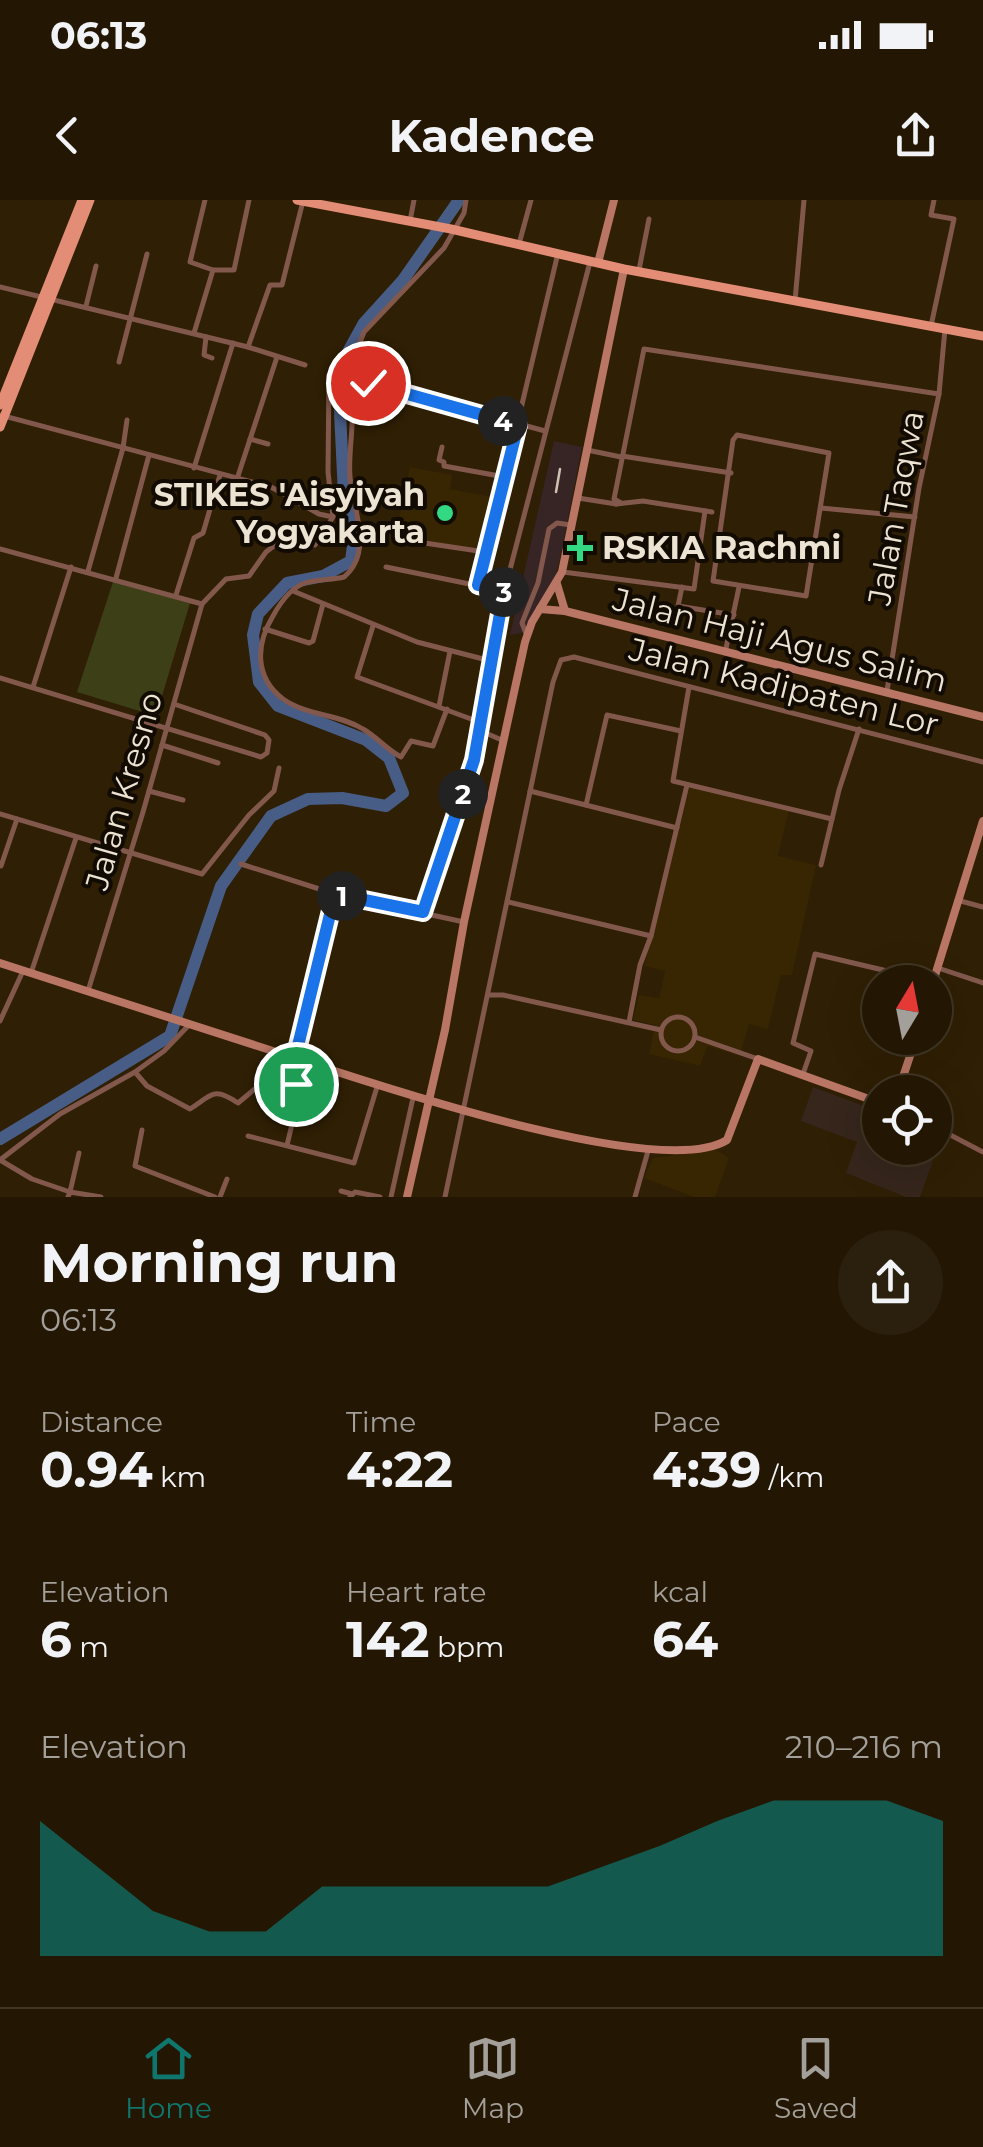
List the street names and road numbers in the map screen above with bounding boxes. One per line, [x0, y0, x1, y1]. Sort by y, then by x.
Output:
street label: Jalan Taqwa [859, 408, 932, 609]
street label: Jalan Haji Agus Salim [608, 579, 951, 700]
street label: Jalan Kadipaten Lor [624, 629, 943, 744]
street label: Jalan Kresno [76, 687, 170, 895]

